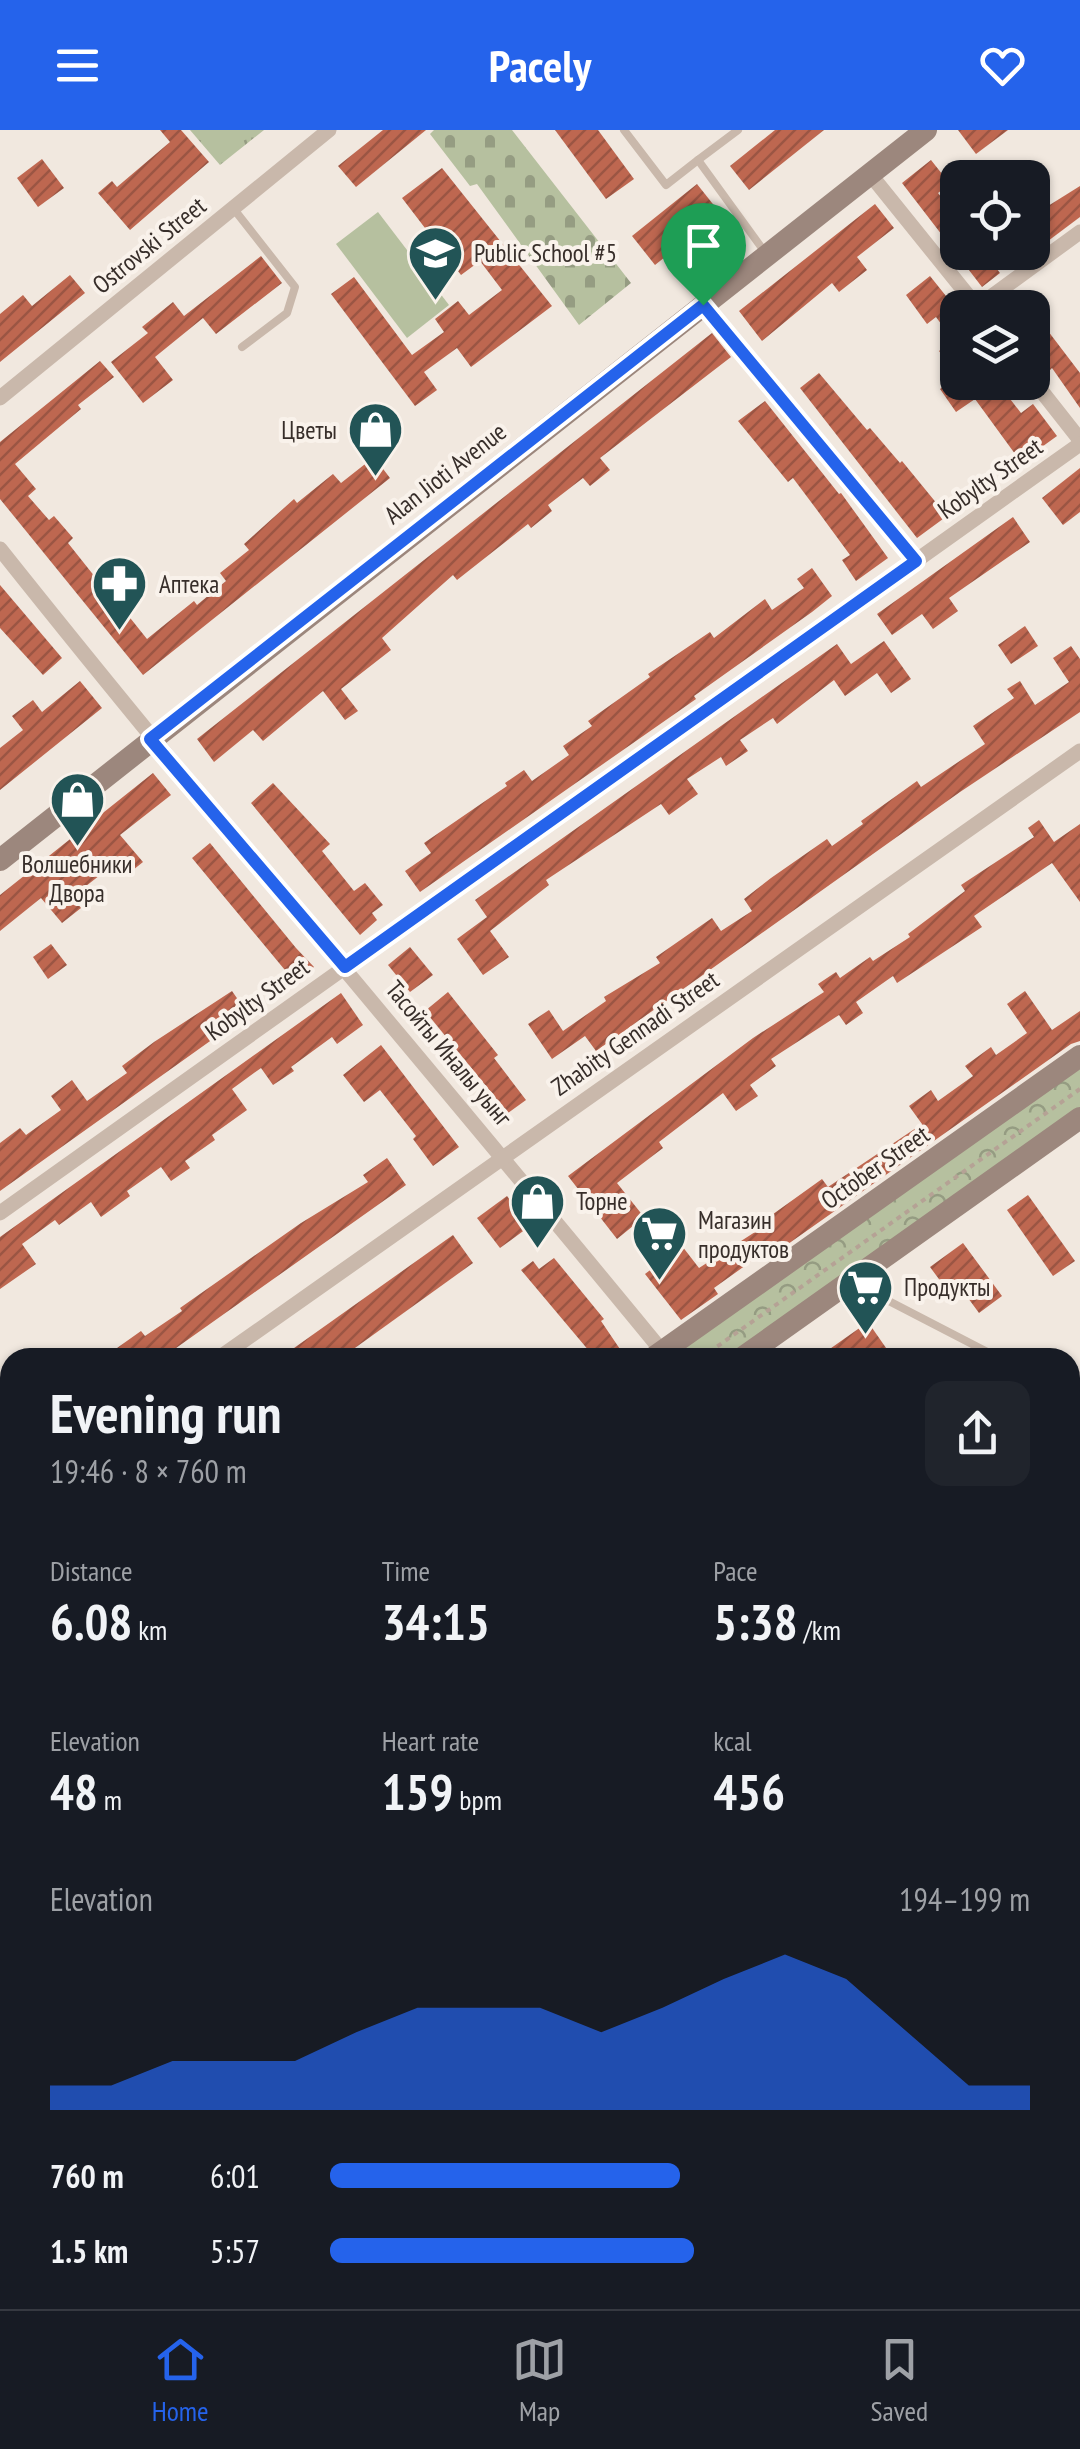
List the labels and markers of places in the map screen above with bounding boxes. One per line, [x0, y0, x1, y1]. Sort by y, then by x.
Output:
pin [661, 203, 746, 306]
school or university icon: Public School #5 [405, 223, 465, 302]
place label: Public School #5 [474, 237, 617, 269]
shop icon: Цветы [346, 400, 406, 479]
place label: Цветы [281, 414, 337, 446]
pharmacy icon: Аптека [90, 554, 150, 633]
place label: Аптека [159, 568, 219, 600]
shop icon: Волшебники Двора [47, 769, 107, 848]
place label: Волшебники Двора [21, 848, 133, 909]
shop icon: Торне [507, 1171, 567, 1250]
place label: Торне [576, 1185, 627, 1217]
supermarket icon: Магазин продуктов [629, 1204, 689, 1283]
place label: Магазин продуктов [698, 1204, 789, 1265]
supermarket icon: Продукты [835, 1257, 895, 1336]
place label: Продукты [904, 1271, 990, 1303]

